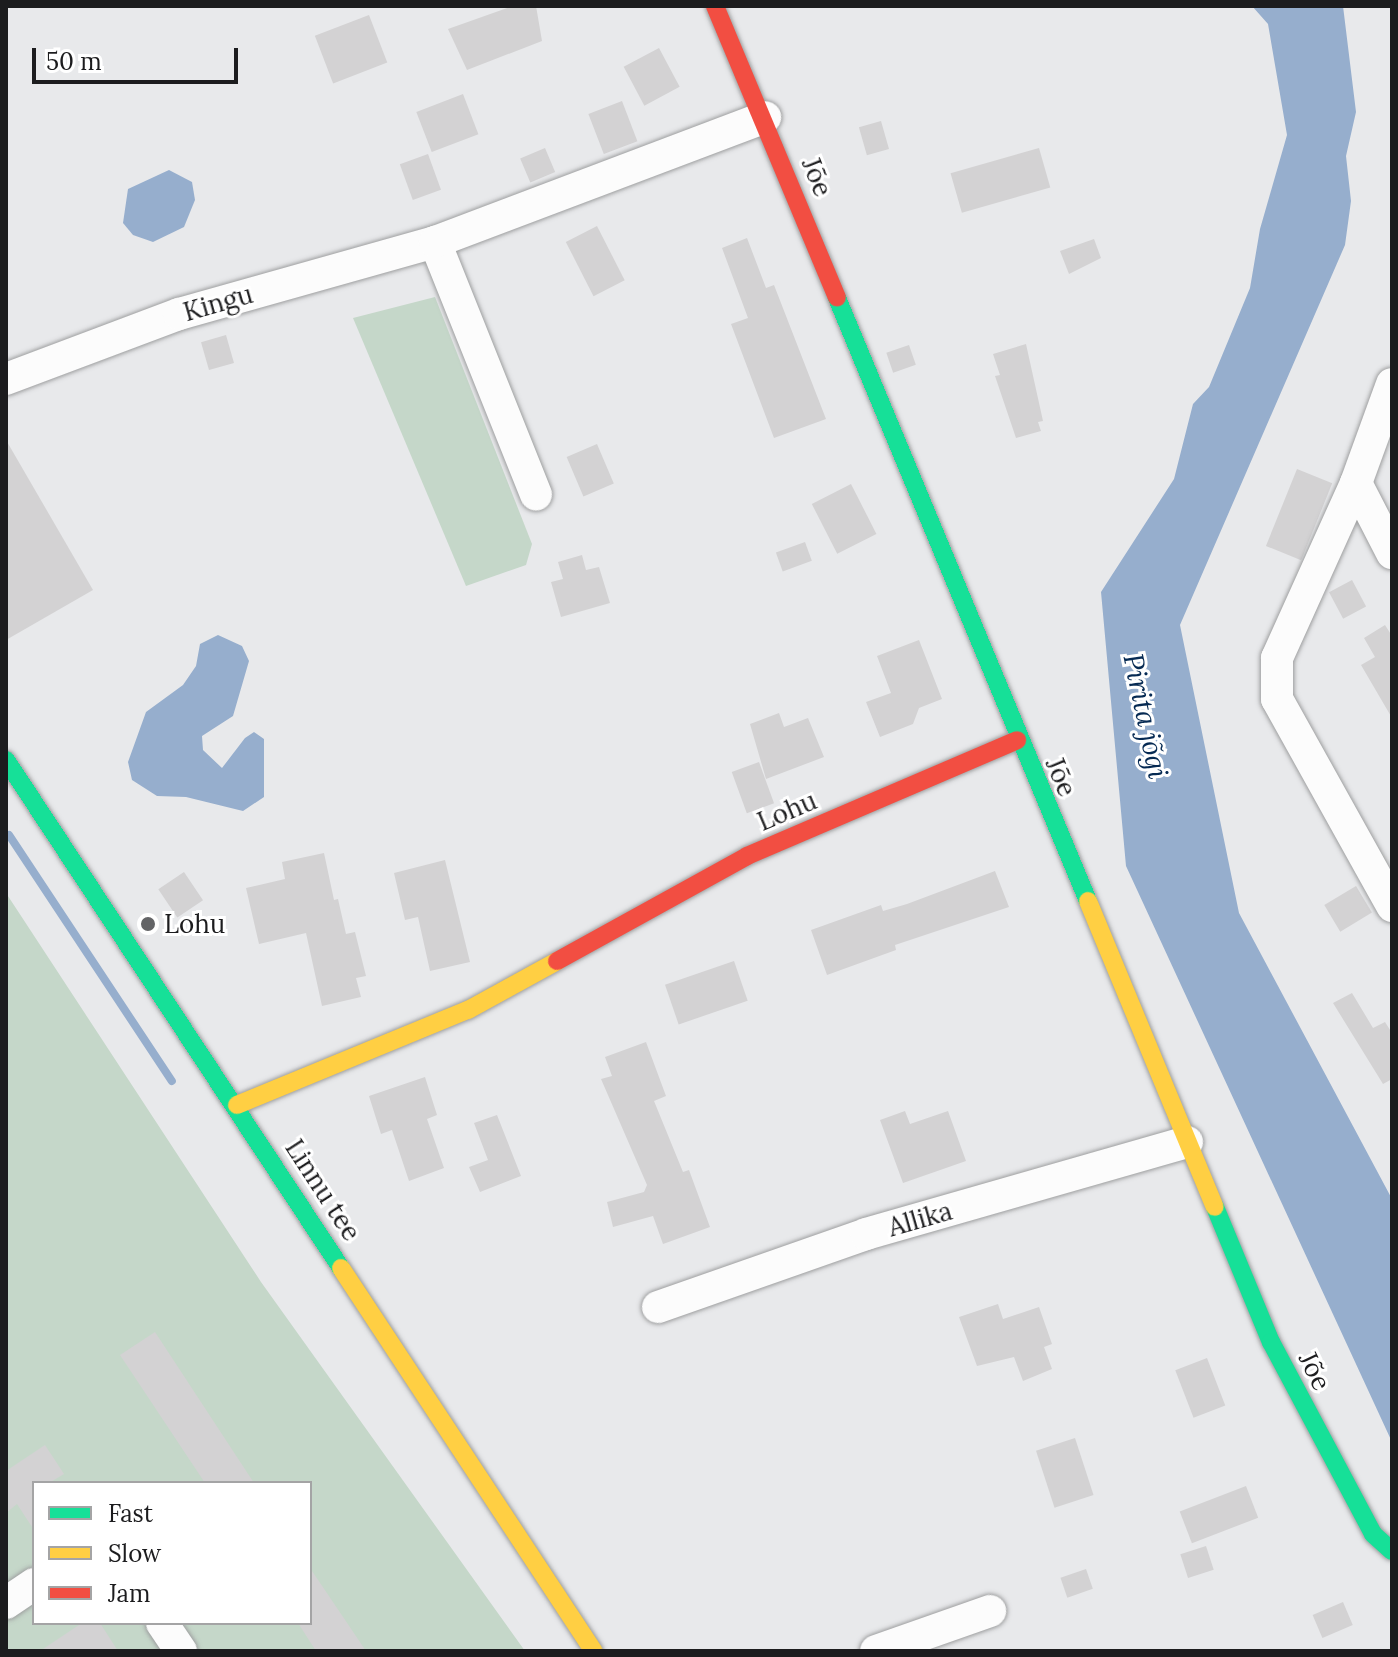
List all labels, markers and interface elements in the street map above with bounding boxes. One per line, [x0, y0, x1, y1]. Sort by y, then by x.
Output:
scale bar [36, 32, 242, 82]
text: 50 m [46, 46, 102, 77]
street label: Jõe [795, 153, 839, 201]
street label: Kingu [180, 278, 256, 328]
water label: Pirita jõgi [1116, 651, 1176, 781]
street label: Jõe [1039, 753, 1083, 801]
street label: Lohu [753, 785, 821, 837]
place label: Lohu [164, 908, 225, 940]
marker: Lohu [139, 915, 157, 933]
street label: Linnu tee [279, 1134, 367, 1246]
street label: Allika [884, 1195, 956, 1243]
street label: Jõe [1292, 1347, 1338, 1395]
legend [32, 1481, 312, 1625]
text: Fast [108, 1498, 153, 1529]
text: Slow [108, 1538, 161, 1569]
text: Jam [108, 1578, 150, 1609]

